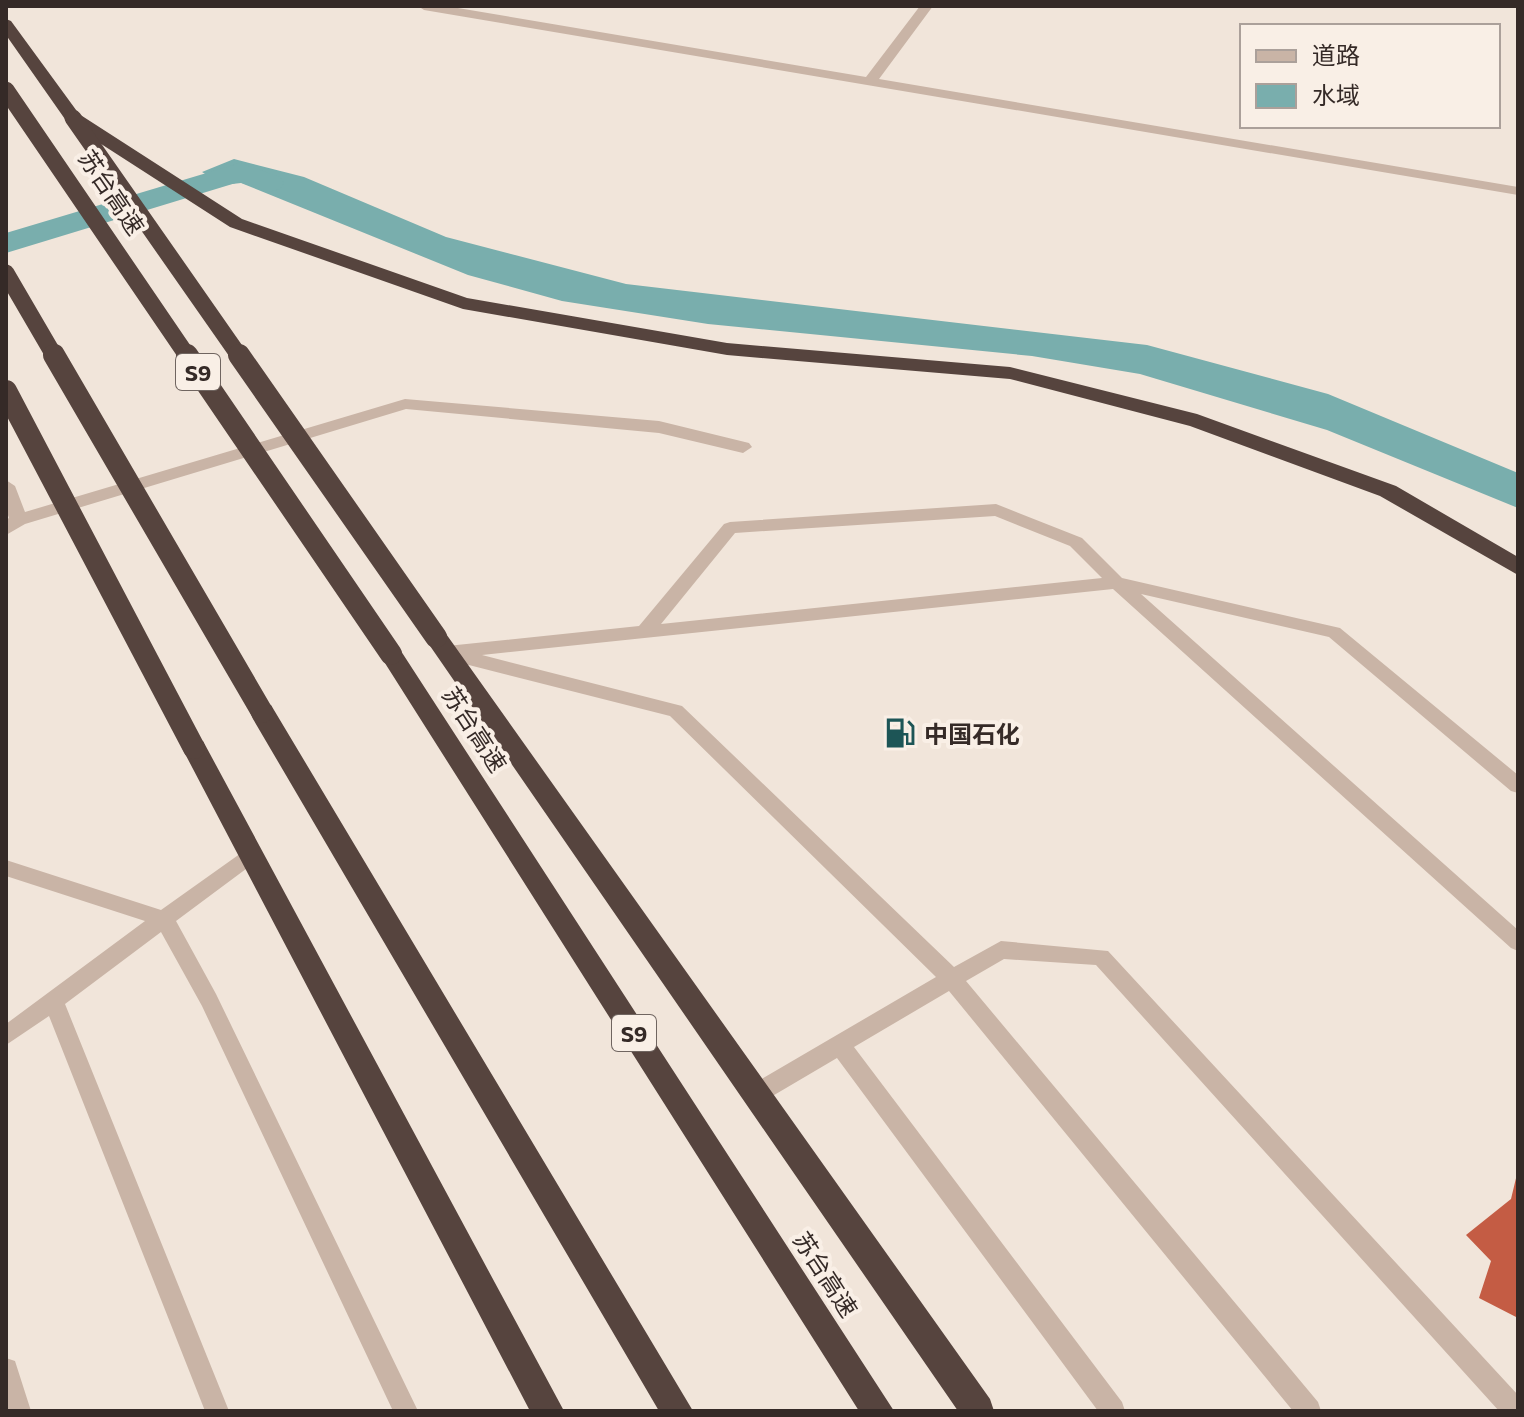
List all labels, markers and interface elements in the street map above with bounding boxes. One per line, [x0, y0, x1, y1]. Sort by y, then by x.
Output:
legend [1240, 24, 1500, 128]
text: 道路 [1312, 40, 1360, 69]
text: 水域 [1312, 80, 1360, 109]
street label: 苏台高速 [73, 144, 151, 240]
road number: S9 [176, 354, 220, 390]
street label: 苏台高速 [437, 681, 513, 777]
fuel station icon: 中国石化 [883, 716, 917, 750]
place label: 中国石化 [924, 719, 1020, 748]
road number: S9 [612, 1015, 656, 1051]
street label: 苏台高速 [788, 1226, 864, 1322]

